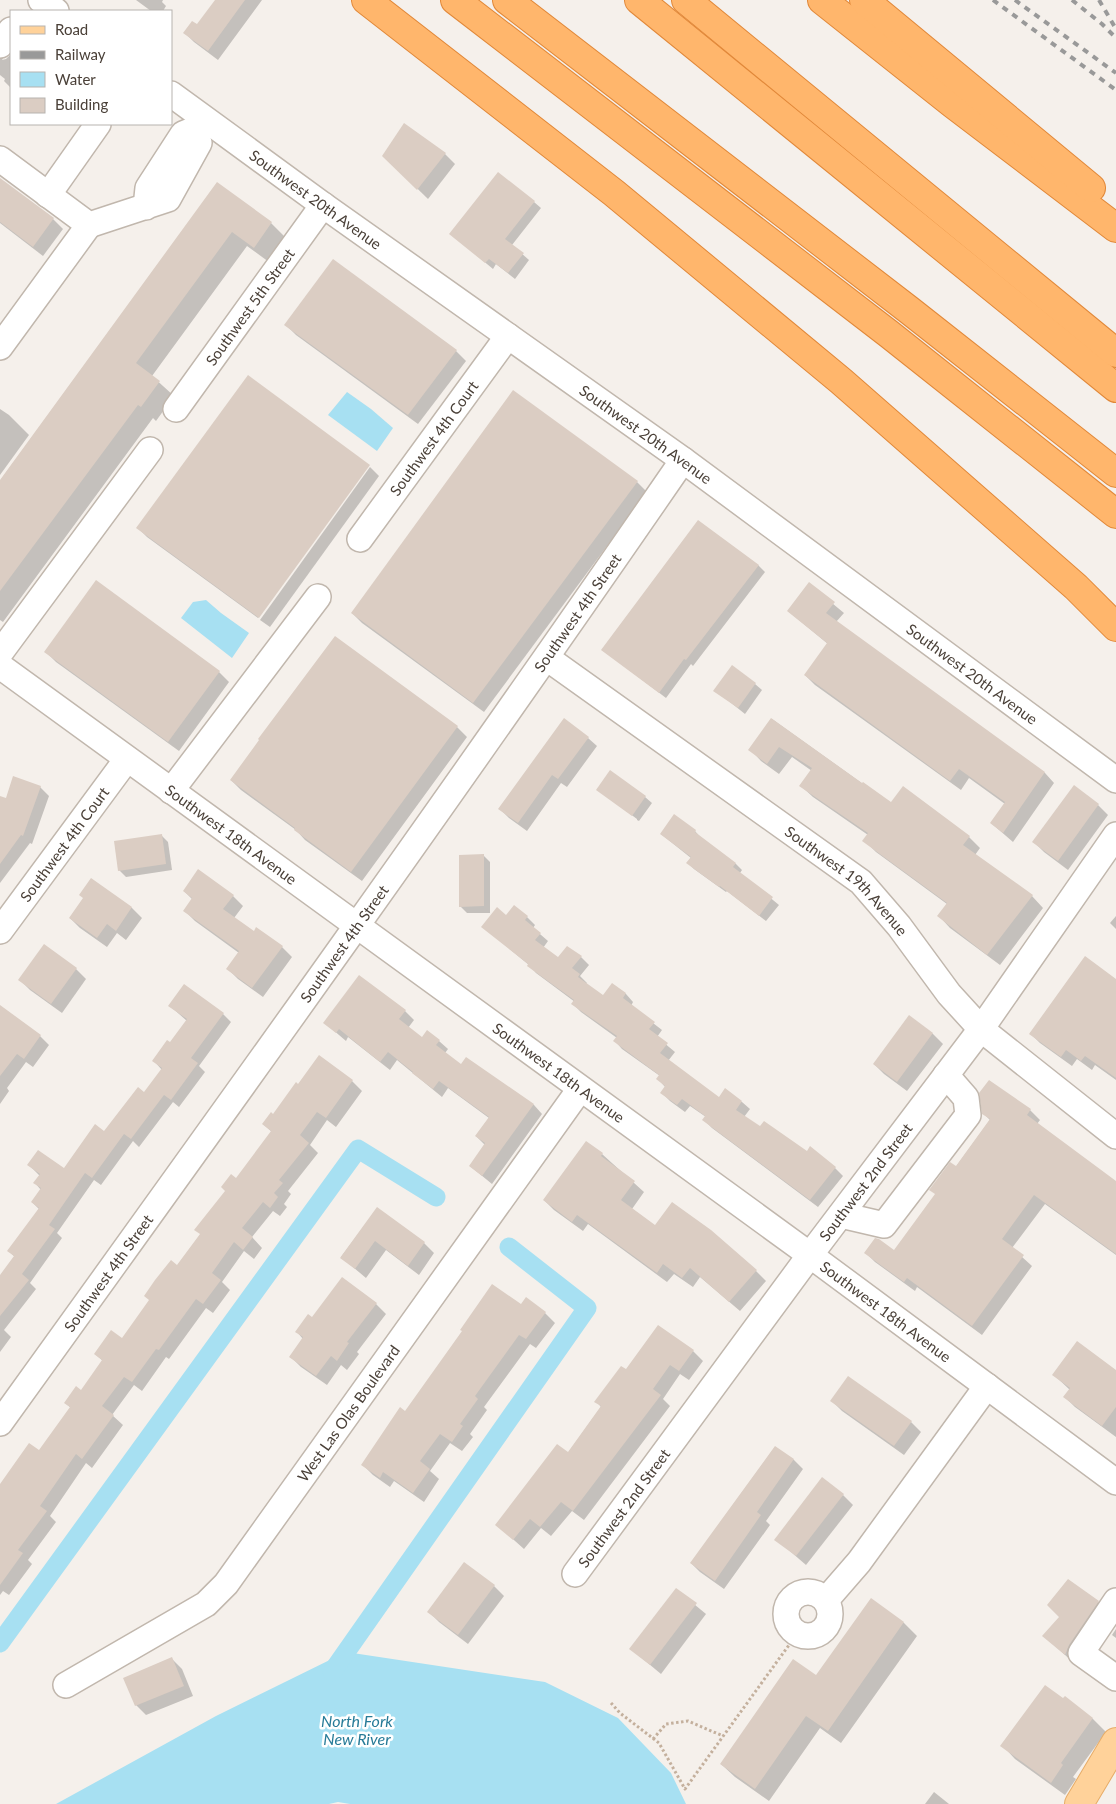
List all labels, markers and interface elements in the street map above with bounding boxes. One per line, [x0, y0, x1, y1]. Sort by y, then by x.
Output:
legend [10, 10, 172, 125]
text: Road [55, 20, 88, 38]
text: Railway [55, 45, 106, 63]
text: Water [55, 70, 96, 88]
text: Building [55, 95, 108, 113]
street label: Southwest 20th Avenue [246, 146, 385, 253]
street label: Southwest 5th Street [201, 244, 298, 369]
street label: Southwest 4th Court [386, 376, 482, 499]
street label: Southwest 20th Avenue [576, 381, 716, 487]
street label: Southwest 4th Street [530, 550, 625, 675]
street label: Southwest 20th Avenue [903, 619, 1041, 728]
street label: Southwest 18th Avenue [162, 780, 301, 888]
street label: Southwest 4th Court [16, 783, 113, 905]
street label: Southwest 19th Avenue [782, 822, 912, 939]
street label: Southwest 4th Street [296, 881, 392, 1006]
street label: Southwest 18th Avenue [490, 1019, 628, 1126]
street label: Southwest 2nd Street [815, 1119, 916, 1244]
street label: Southwest 4th Street [60, 1210, 157, 1335]
street label: Southwest 18th Avenue [817, 1257, 955, 1366]
street label: West Las Olas Boulevard [293, 1341, 403, 1485]
street label: Southwest 2nd Street [574, 1445, 674, 1571]
water label: North Fork New River [321, 1711, 393, 1748]

